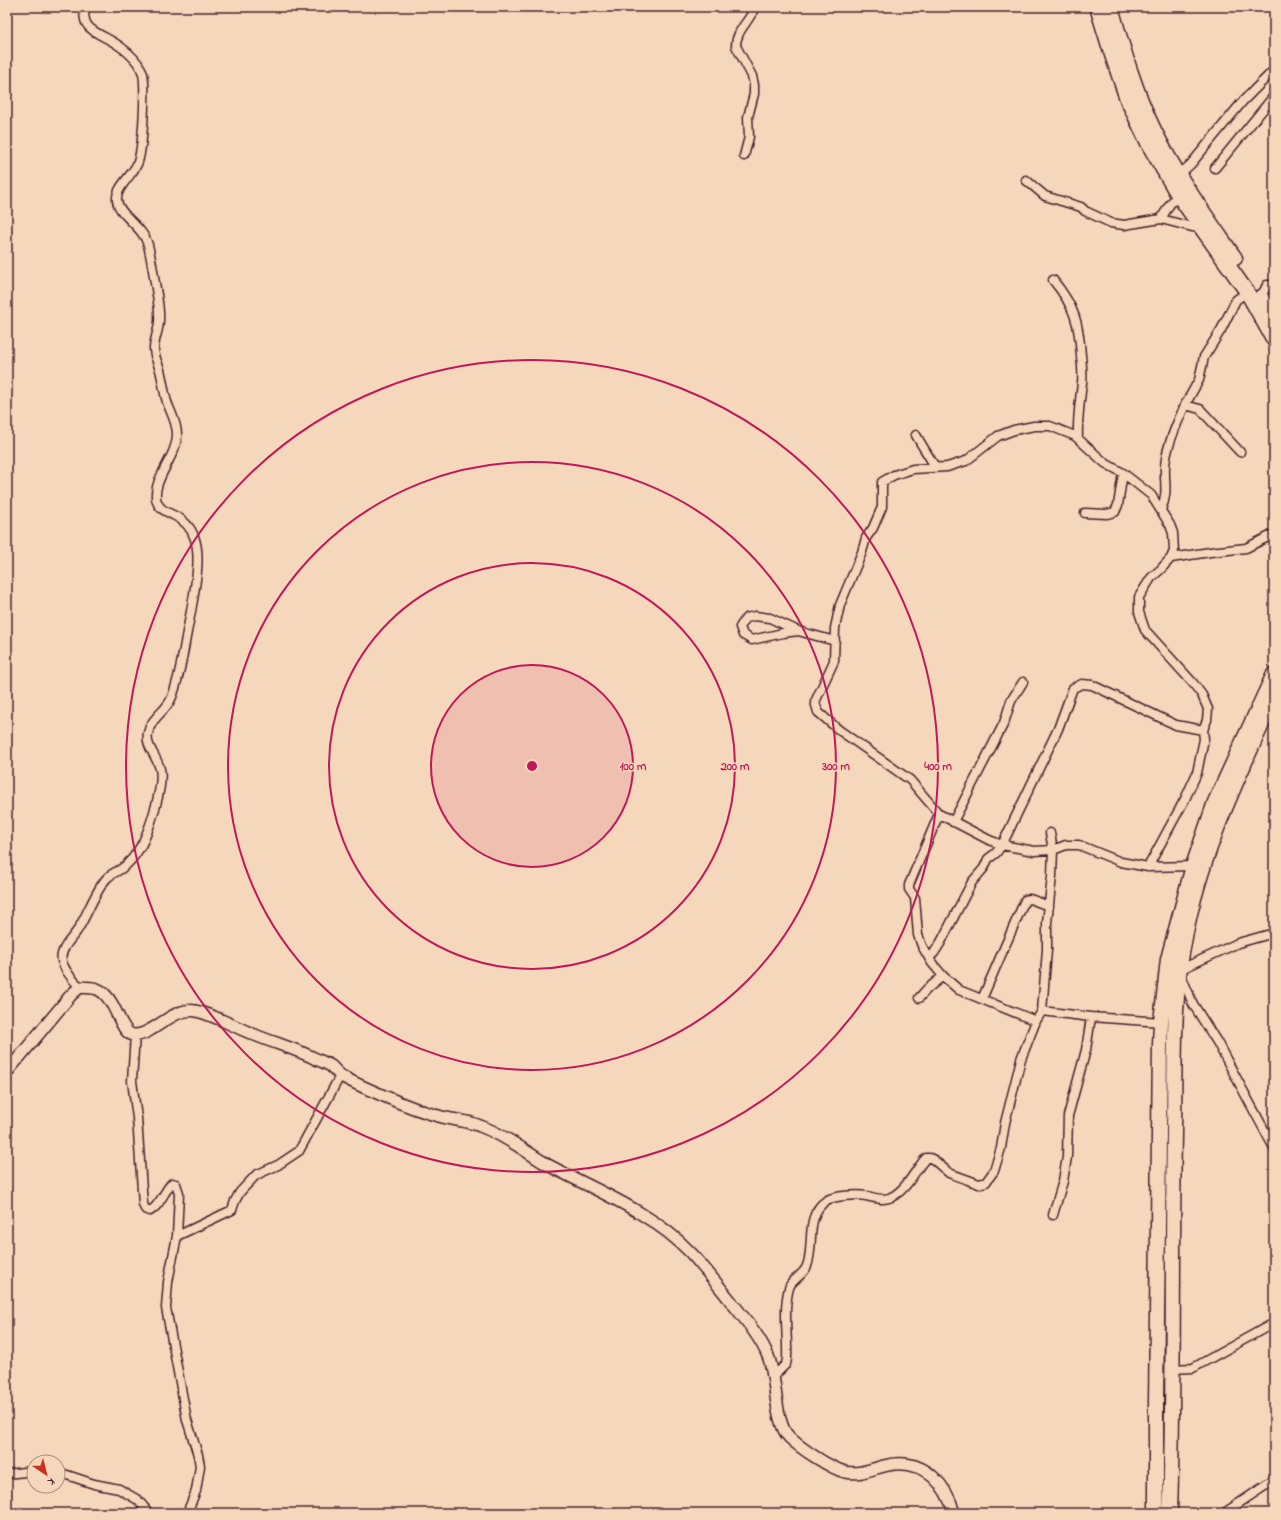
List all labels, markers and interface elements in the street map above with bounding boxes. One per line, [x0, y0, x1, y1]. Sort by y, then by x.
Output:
text: 100 m [620, 758, 647, 776]
text: 200 m [720, 758, 750, 776]
text: 300 m [821, 758, 851, 776]
text: 400 m [923, 758, 952, 776]
centre of rings [525, 759, 539, 773]
north arrow [26, 1454, 66, 1494]
text: K [44, 1473, 58, 1490]

